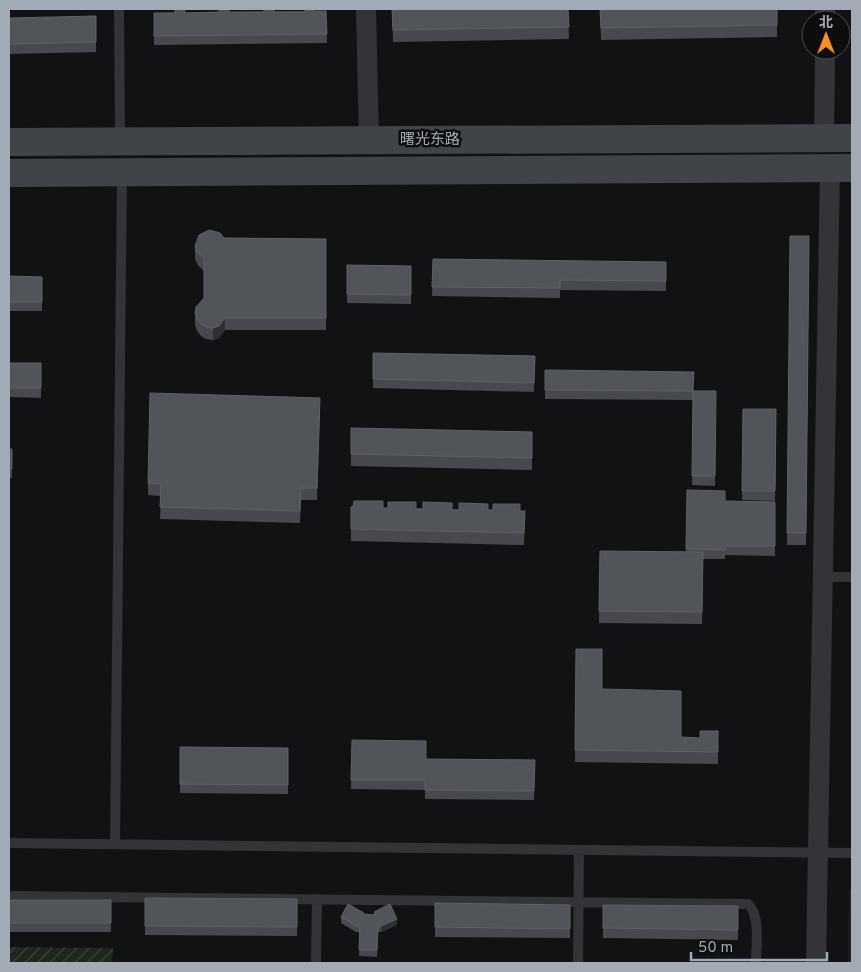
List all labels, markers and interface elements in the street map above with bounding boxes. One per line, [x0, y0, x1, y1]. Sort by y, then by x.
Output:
north arrow [801, 10, 851, 60]
text: 北 [819, 15, 833, 32]
street label: 曙光东路 [400, 131, 460, 150]
scale bar [691, 930, 827, 962]
text: 50 m [698, 939, 733, 958]

